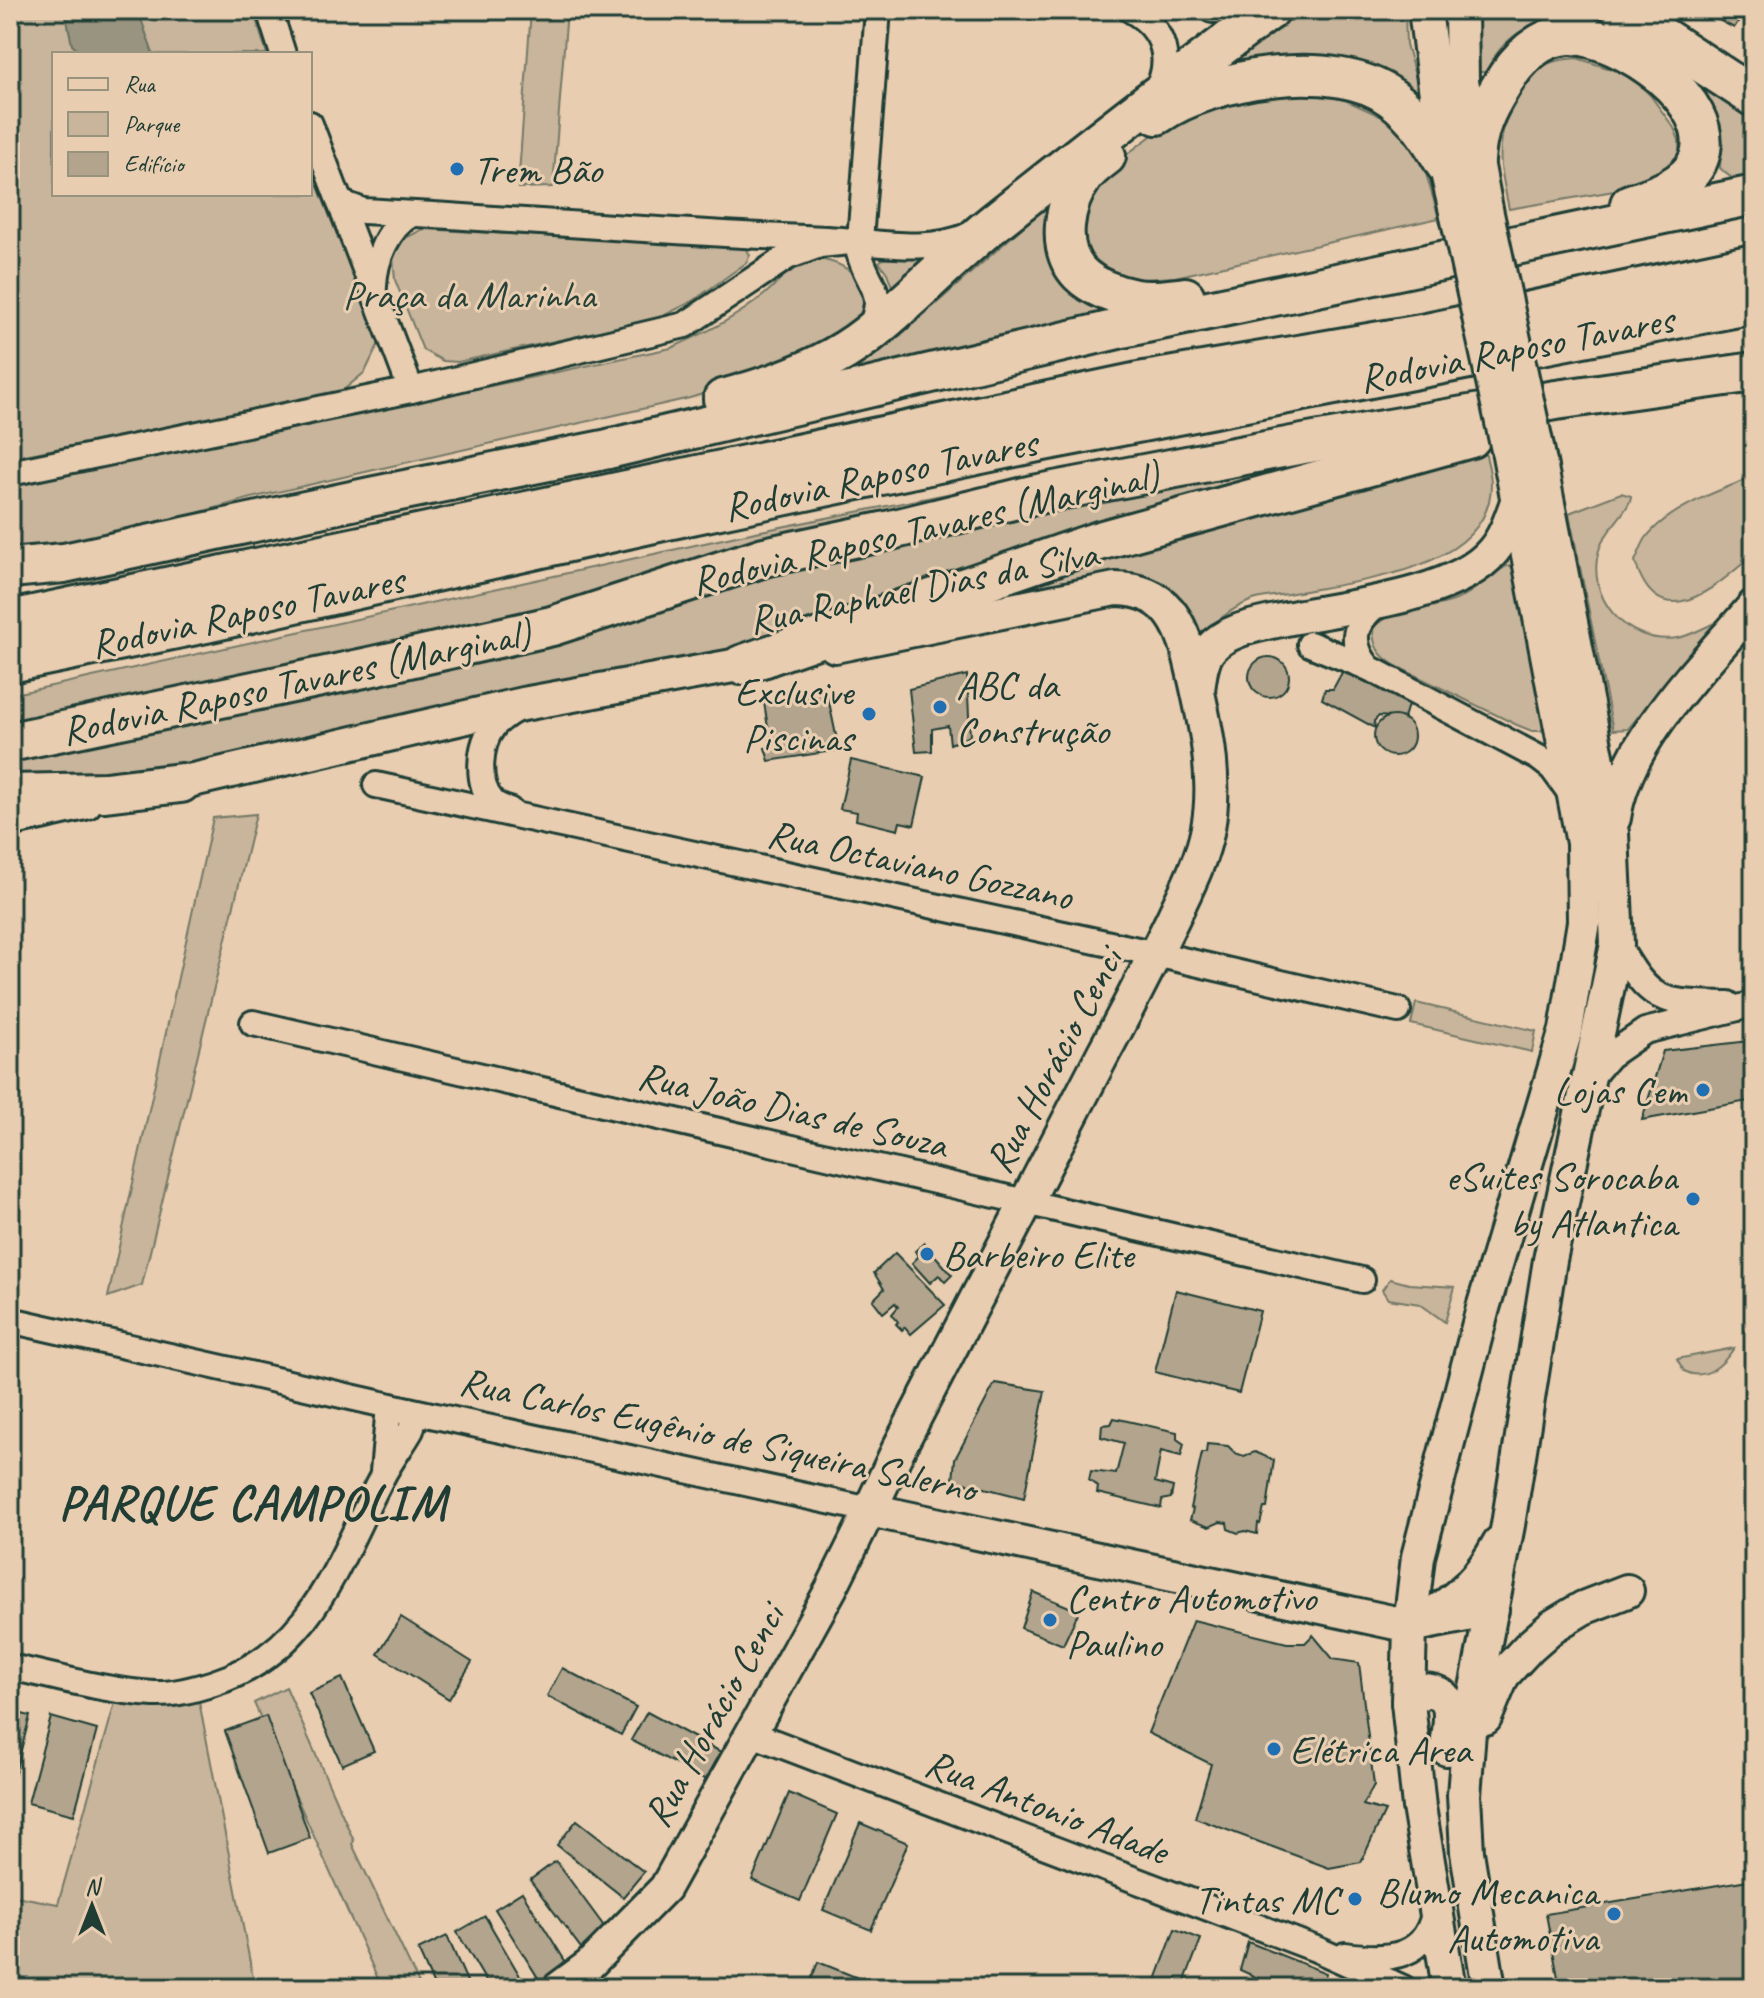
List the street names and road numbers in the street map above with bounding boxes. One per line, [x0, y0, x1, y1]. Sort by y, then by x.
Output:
street label: Rodovia Raposo Tavares [1355, 293, 1681, 404]
street label: Rodovia Raposo Tavares [719, 417, 1044, 533]
street label: Rodovia Raposo Tavares (Marginal) [687, 449, 1166, 606]
street label: Rua Raphael Dias da Silva [745, 528, 1104, 645]
street label: Rodovia Raposo Tavares [86, 554, 411, 670]
street label: Rodovia Raposo Tavares (Marginal) [57, 607, 537, 756]
street label: Rua Octaviano Gozzano [763, 808, 1078, 922]
street label: Rua Horácio Cenci [974, 936, 1136, 1181]
street label: Rua João Dias de Souza [633, 1050, 955, 1170]
street label: Rua Carlos Eugênio de Siqueira Salerno [455, 1356, 984, 1515]
street label: Rua Horácio Cenci [632, 1591, 798, 1836]
street label: Rua Antonio Adade [918, 1738, 1178, 1877]

